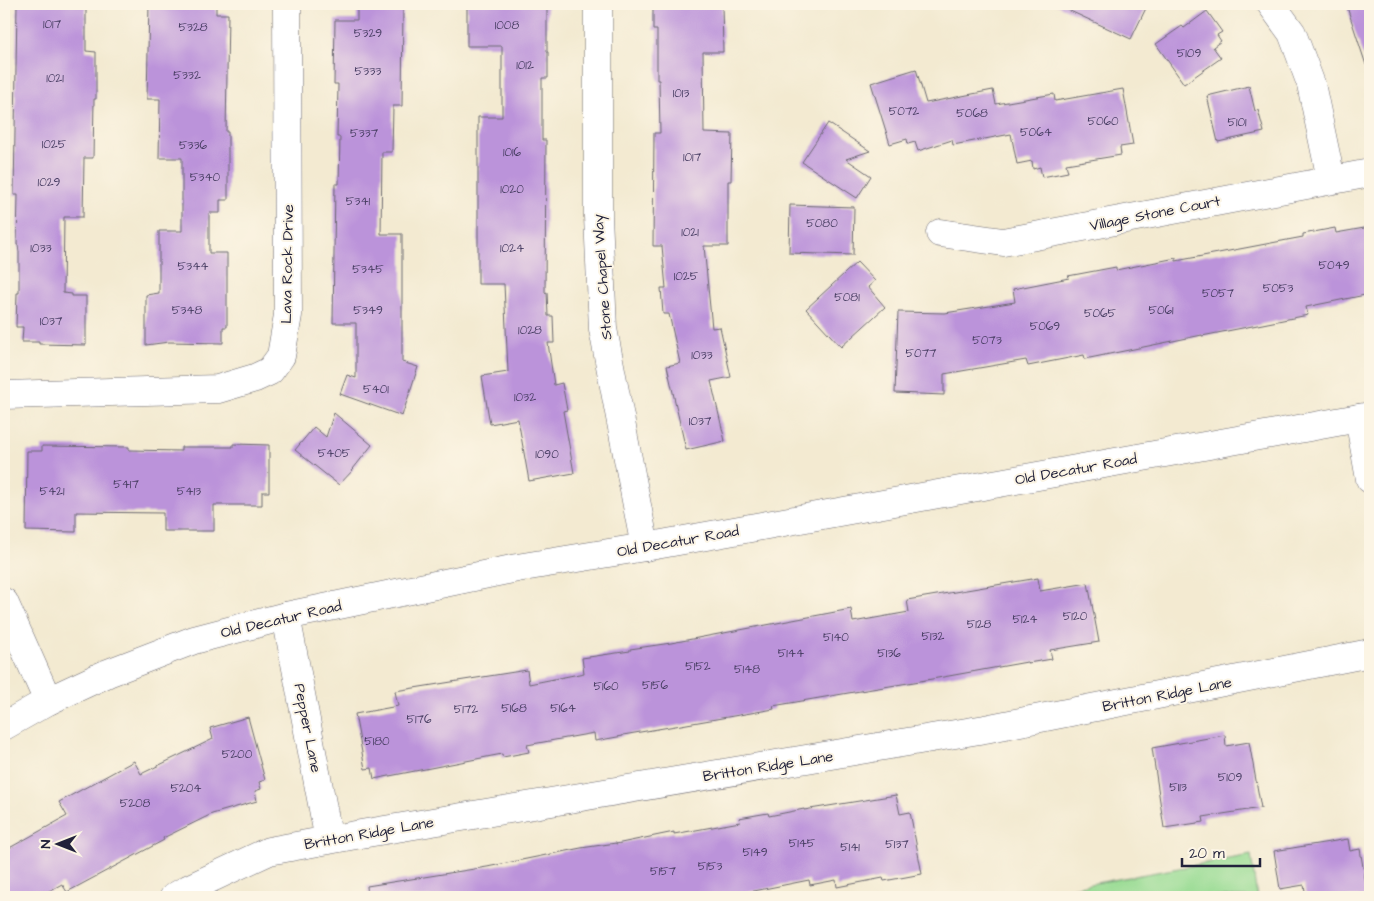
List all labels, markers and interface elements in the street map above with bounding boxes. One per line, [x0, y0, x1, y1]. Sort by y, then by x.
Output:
house number: 1017 [43, 16, 62, 33]
house number: 1008 [495, 17, 519, 34]
house number: 5328 [178, 19, 208, 36]
house number: 5329 [354, 25, 382, 42]
house number: 5109 [1177, 45, 1201, 62]
house number: 1012 [516, 57, 534, 74]
house number: 5333 [355, 63, 381, 80]
house number: 5332 [173, 67, 201, 84]
house number: 1021 [46, 70, 64, 87]
house number: 1013 [673, 85, 689, 102]
house number: 5072 [889, 103, 919, 120]
house number: 5068 [956, 105, 988, 122]
house number: 5060 [1087, 113, 1119, 130]
house number: 5101 [1227, 114, 1247, 131]
house number: 5064 [1020, 124, 1052, 141]
house number: 5337 [350, 125, 379, 142]
house number: 1025 [42, 136, 67, 153]
house number: 5336 [179, 137, 208, 154]
house number: 1016 [503, 144, 522, 161]
house number: 1017 [683, 149, 702, 166]
house number: 5340 [190, 169, 221, 186]
house number: 1029 [38, 174, 61, 191]
house number: 1020 [500, 181, 524, 198]
street label: Village Stone Court [1088, 191, 1222, 237]
house number: 5341 [346, 193, 371, 210]
street label: Lava Rock Drive [276, 204, 299, 324]
street label: Stone Chapel Way [588, 213, 618, 341]
house number: 5080 [806, 215, 838, 232]
house number: 1021 [681, 224, 699, 241]
house number: 1033 [30, 240, 52, 257]
house number: 1024 [500, 240, 524, 257]
house number: 5049 [1318, 257, 1350, 274]
house number: 5344 [178, 258, 208, 275]
house number: 5345 [352, 261, 384, 278]
house number: 1025 [674, 268, 699, 285]
house number: 5053 [1263, 280, 1293, 297]
house number: 5057 [1202, 285, 1235, 302]
house number: 5081 [834, 289, 860, 306]
house number: 5348 [172, 302, 202, 319]
house number: 5349 [353, 302, 383, 319]
house number: 5061 [1148, 302, 1174, 319]
house number: 5065 [1084, 305, 1117, 322]
house number: 1037 [40, 313, 63, 330]
house number: 5069 [1030, 318, 1060, 335]
house number: 1028 [518, 322, 542, 339]
house number: 5073 [972, 332, 1002, 349]
house number: 5077 [906, 345, 937, 362]
house number: 1033 [691, 347, 713, 364]
house number: 5401 [363, 381, 389, 398]
house number: 1032 [514, 389, 536, 406]
house number: 1037 [689, 413, 712, 430]
house number: 5405 [318, 445, 351, 462]
house number: 1090 [535, 446, 559, 463]
street label: Old Decatur Road [1013, 448, 1139, 491]
house number: 5417 [113, 476, 139, 493]
house number: 5421 [39, 483, 65, 500]
house number: 5413 [177, 483, 201, 500]
street label: Old Decatur Road [615, 520, 741, 563]
street label: Old Decatur Road [219, 595, 344, 644]
house number: 5120 [1063, 608, 1088, 625]
house number: 5124 [1012, 611, 1038, 628]
house number: 5128 [967, 616, 992, 633]
house number: 5132 [921, 628, 945, 645]
house number: 5140 [823, 629, 849, 646]
house number: 5144 [778, 645, 804, 662]
house number: 5136 [877, 645, 901, 662]
house number: 5152 [685, 658, 711, 675]
house number: 5148 [734, 661, 760, 678]
street label: Britton Ridge Lane [1101, 672, 1234, 718]
house number: 5156 [642, 677, 668, 694]
house number: 5160 [593, 678, 619, 695]
street label: Pepper Lane [289, 682, 326, 774]
house number: 5168 [501, 700, 527, 717]
house number: 5164 [550, 700, 576, 717]
house number: 5172 [454, 701, 478, 718]
house number: 5176 [407, 711, 432, 728]
house number: 5180 [364, 733, 390, 750]
house number: 5200 [222, 746, 253, 763]
street label: Britton Ridge Lane [702, 746, 835, 788]
house number: 5109 [1218, 769, 1242, 786]
house number: 5113 [1169, 779, 1187, 796]
house number: 5204 [170, 780, 202, 797]
house number: 5208 [120, 795, 151, 812]
street label: Britton Ridge Lane [303, 812, 436, 856]
north arrow [32, 818, 82, 868]
house number: 5145 [789, 835, 816, 852]
house number: 5137 [885, 836, 909, 853]
scale bar [1182, 836, 1259, 868]
text: N [36, 839, 56, 848]
house number: 5141 [840, 839, 860, 856]
text: 20 m [1189, 843, 1225, 864]
house number: 5149 [742, 844, 768, 861]
house number: 5153 [698, 858, 722, 875]
house number: 5157 [650, 863, 677, 880]

